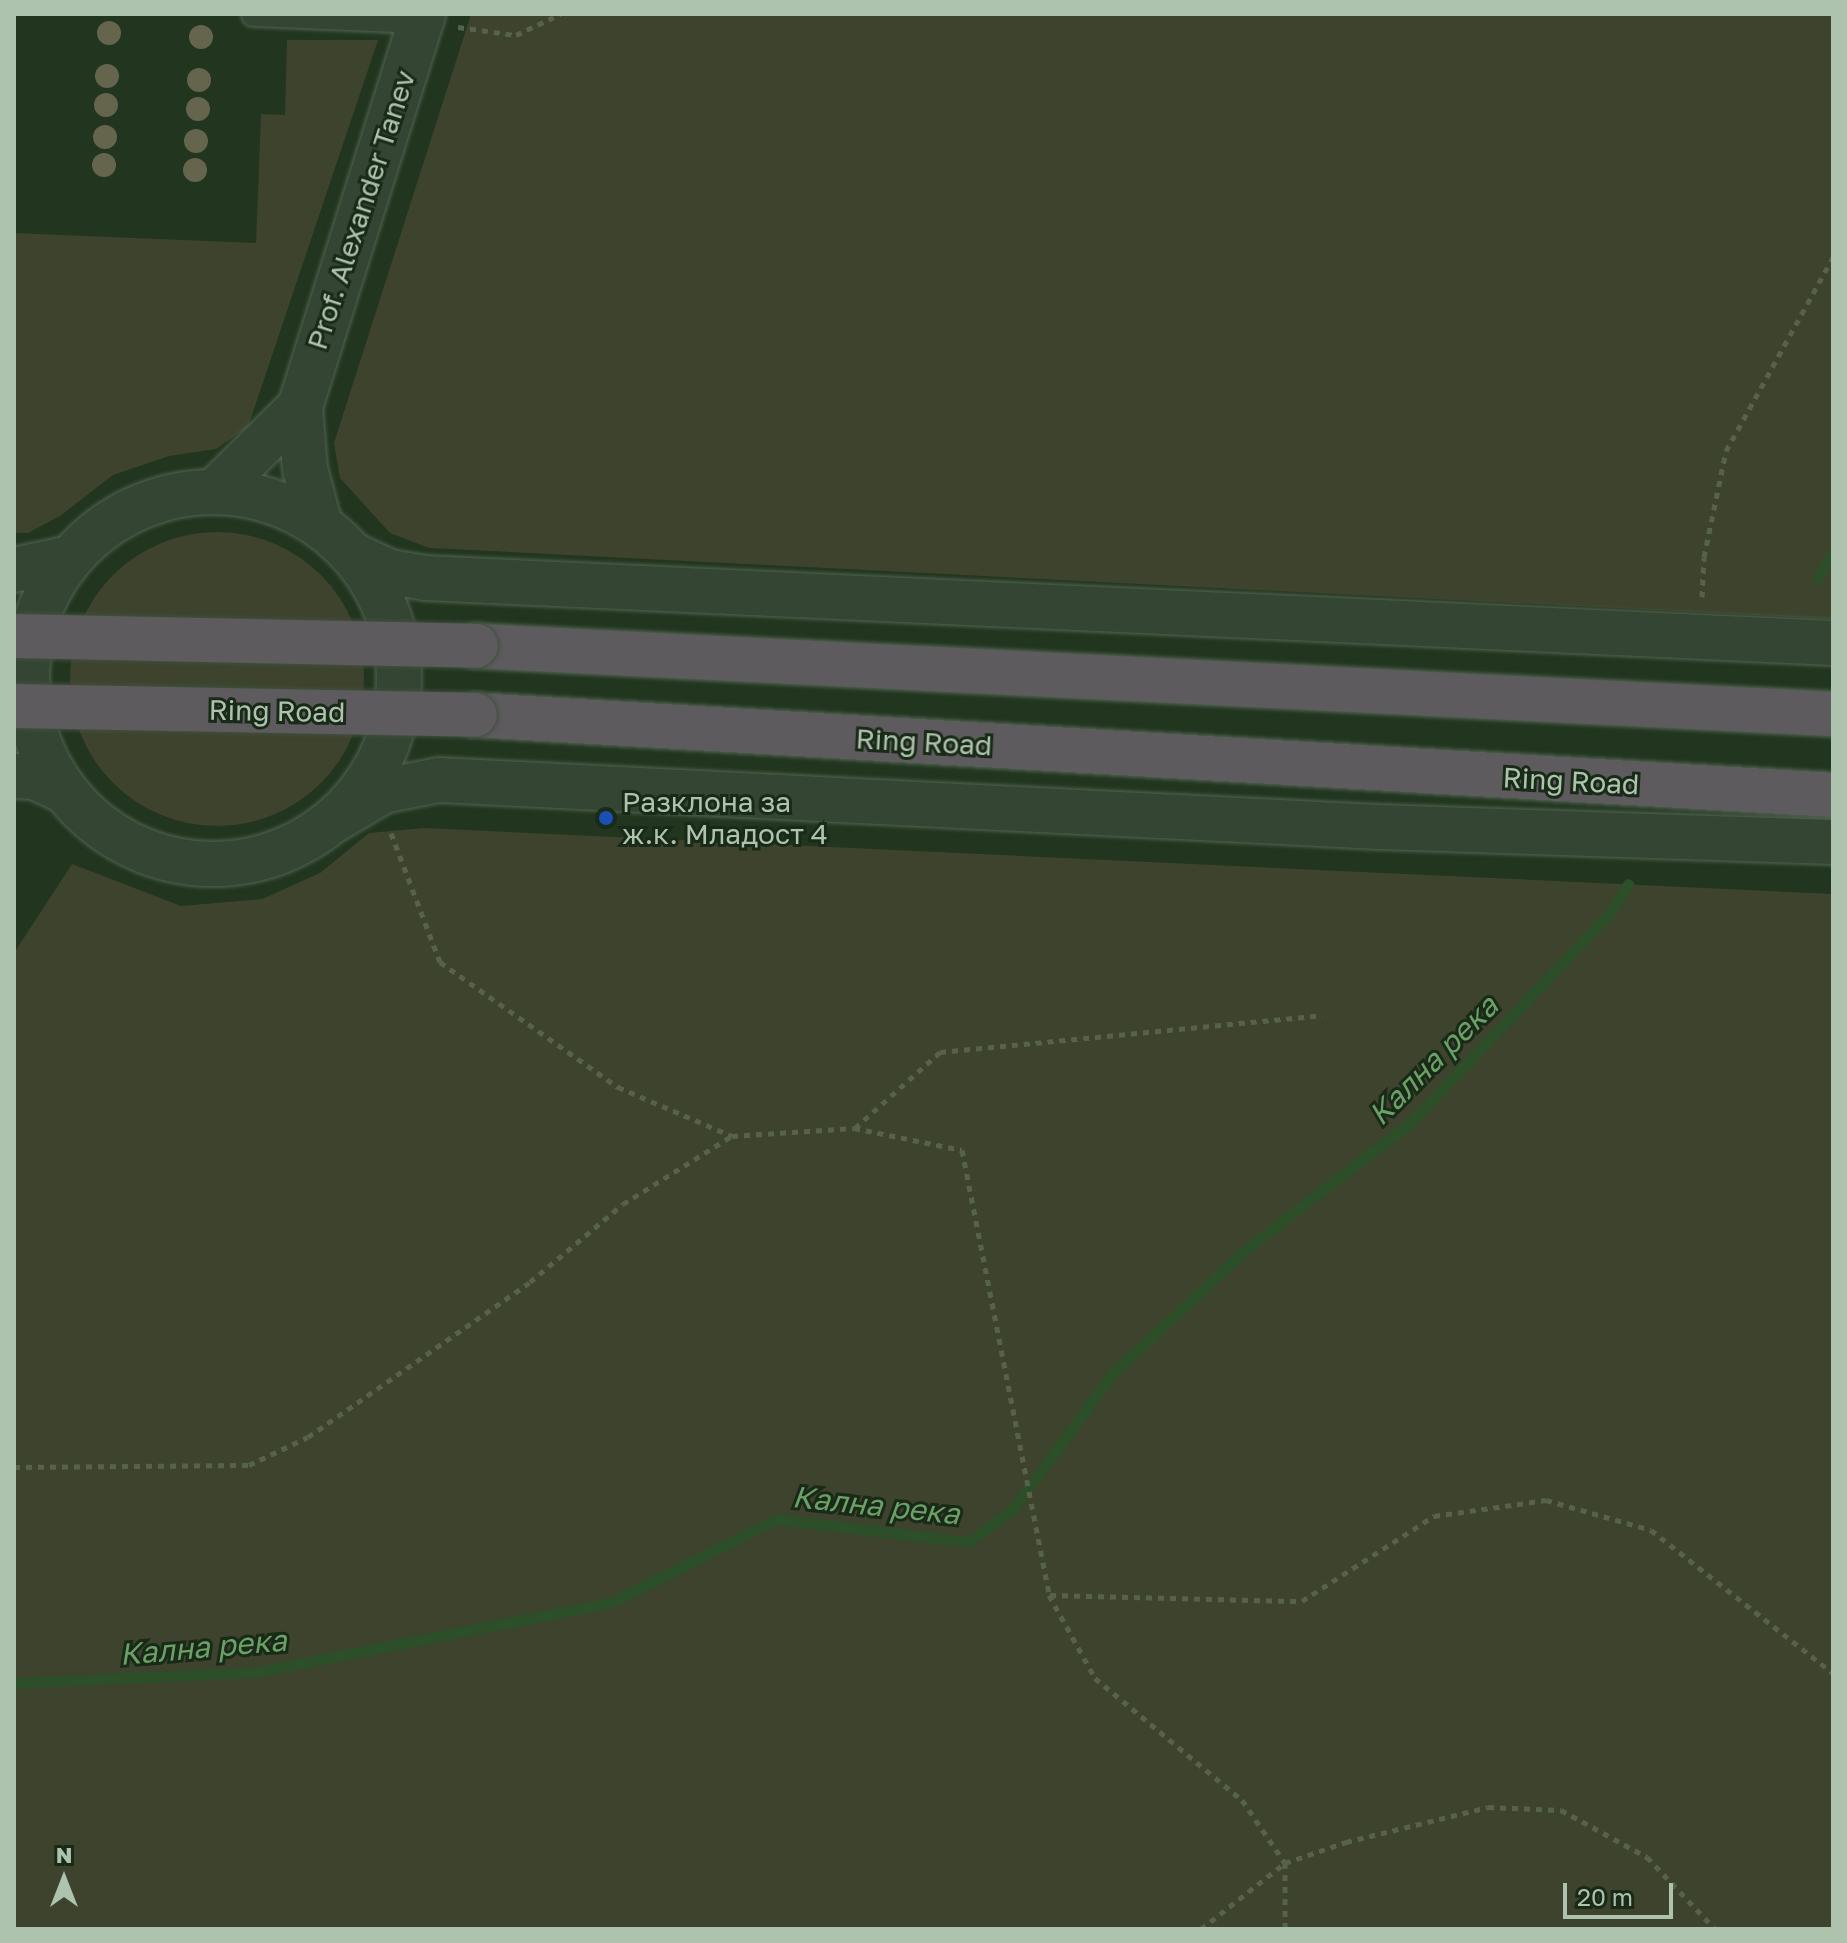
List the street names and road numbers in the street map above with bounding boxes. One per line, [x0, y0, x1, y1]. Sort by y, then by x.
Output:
street label: Prof. Alexander Tanev [300, 66, 422, 354]
street label: Ring Road [208, 693, 346, 729]
street label: Ring Road [855, 722, 993, 762]
street label: Ring Road [1502, 761, 1640, 801]

